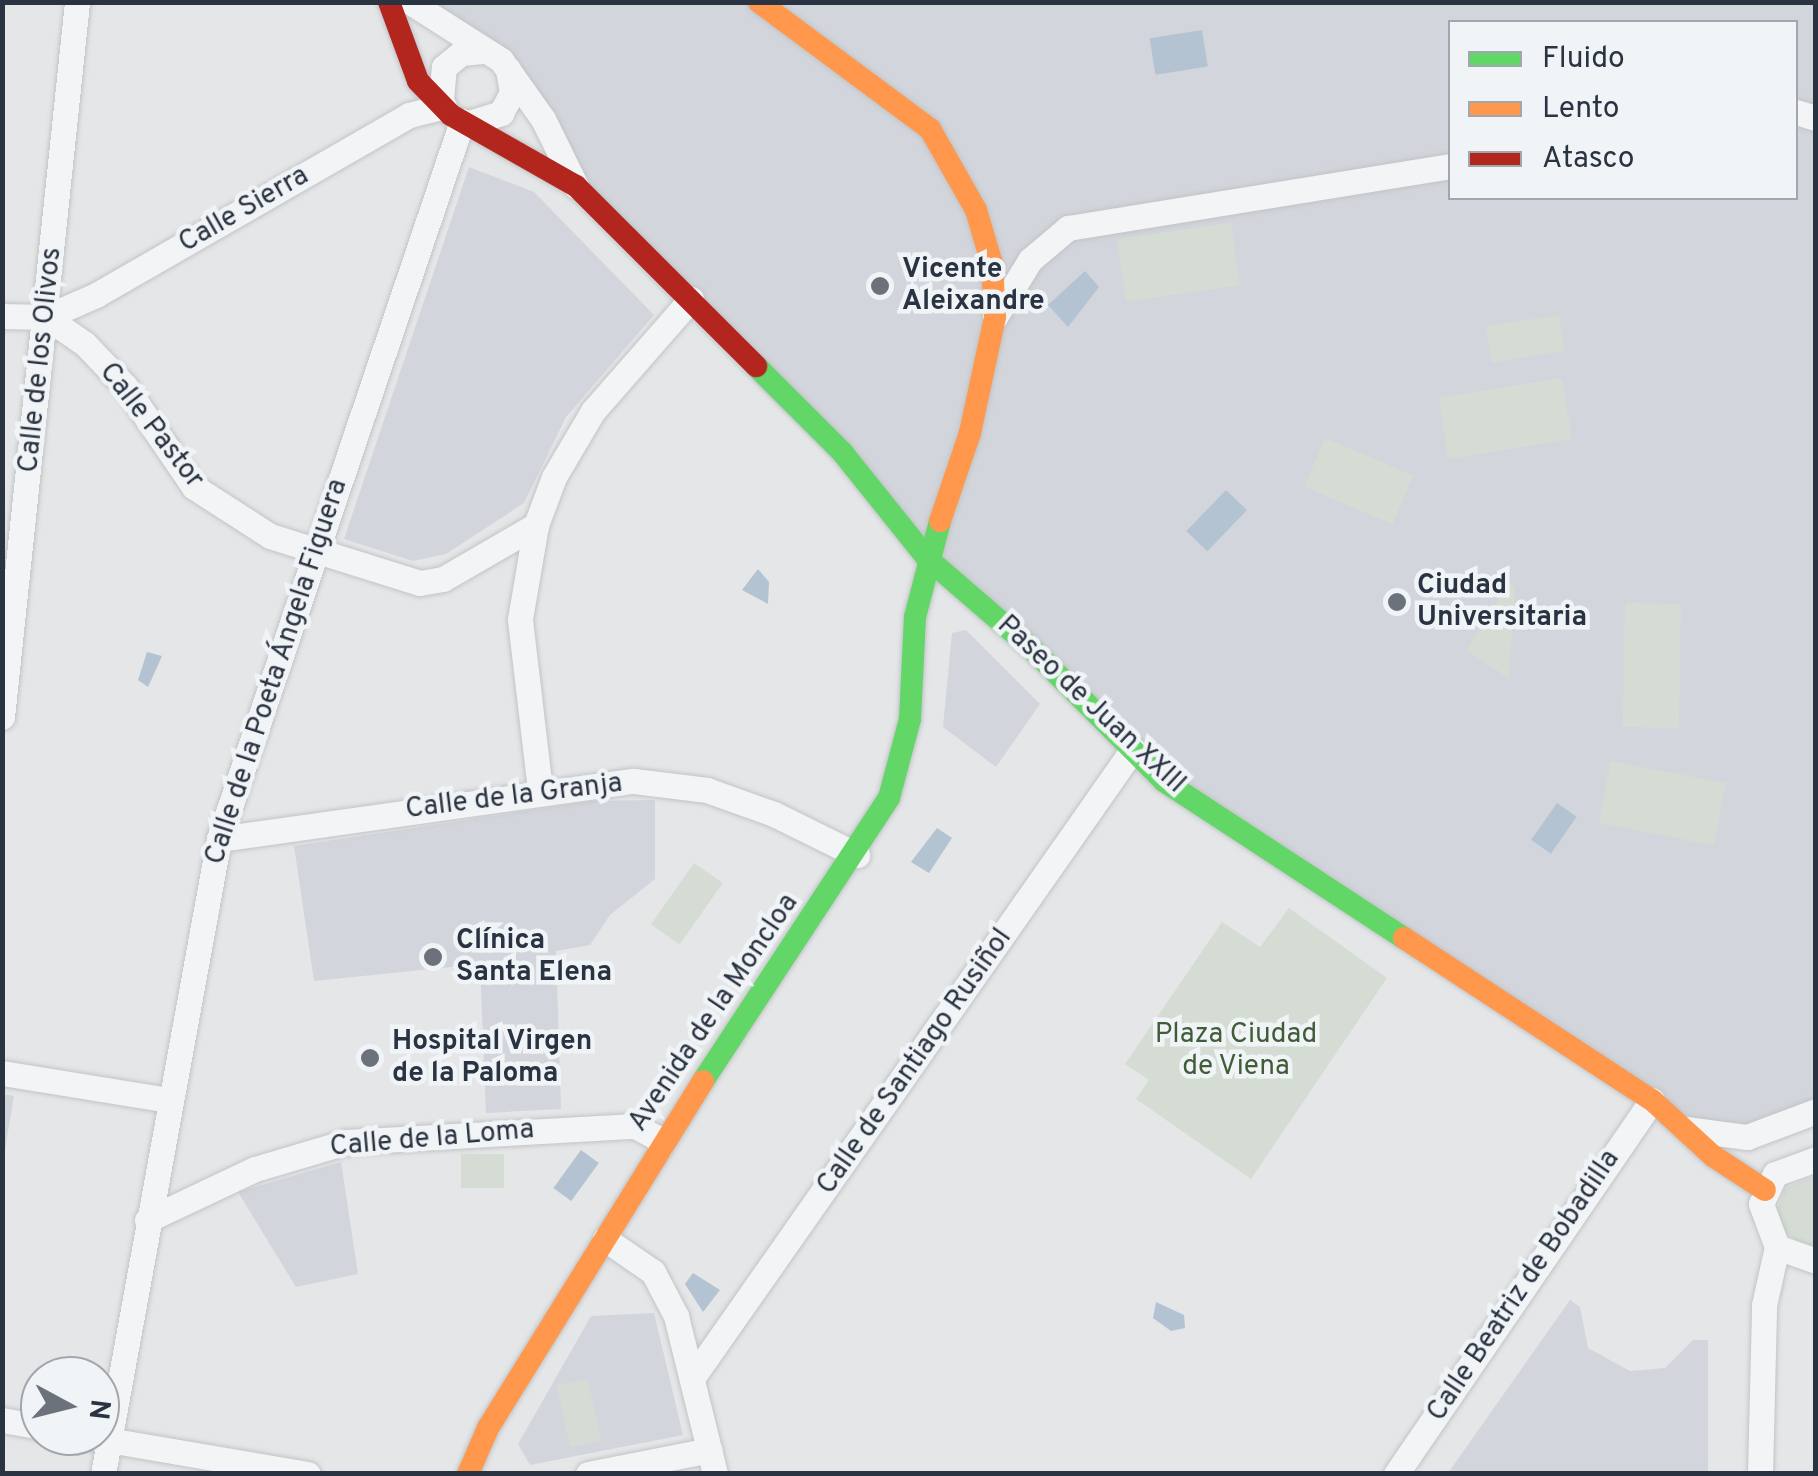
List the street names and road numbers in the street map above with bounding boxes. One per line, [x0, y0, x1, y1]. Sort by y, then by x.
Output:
street label: Calle Sierra [173, 159, 315, 261]
street label: Calle de los Olivos [12, 246, 70, 474]
street label: Calle Pastor [91, 356, 211, 496]
street label: Calle de la Poeta Ángela Figuera [199, 474, 355, 870]
street label: Paseo de Juan XXIII [990, 609, 1192, 801]
street label: Calle de la Granja [404, 767, 624, 827]
street label: Avenida de la Moncloa [622, 888, 806, 1138]
street label: Calle de Santiago Rusiñol [810, 923, 1020, 1201]
street label: Calle de la Loma [328, 1113, 536, 1165]
street label: Calle Beatriz de Bobadilla [1421, 1144, 1627, 1428]

